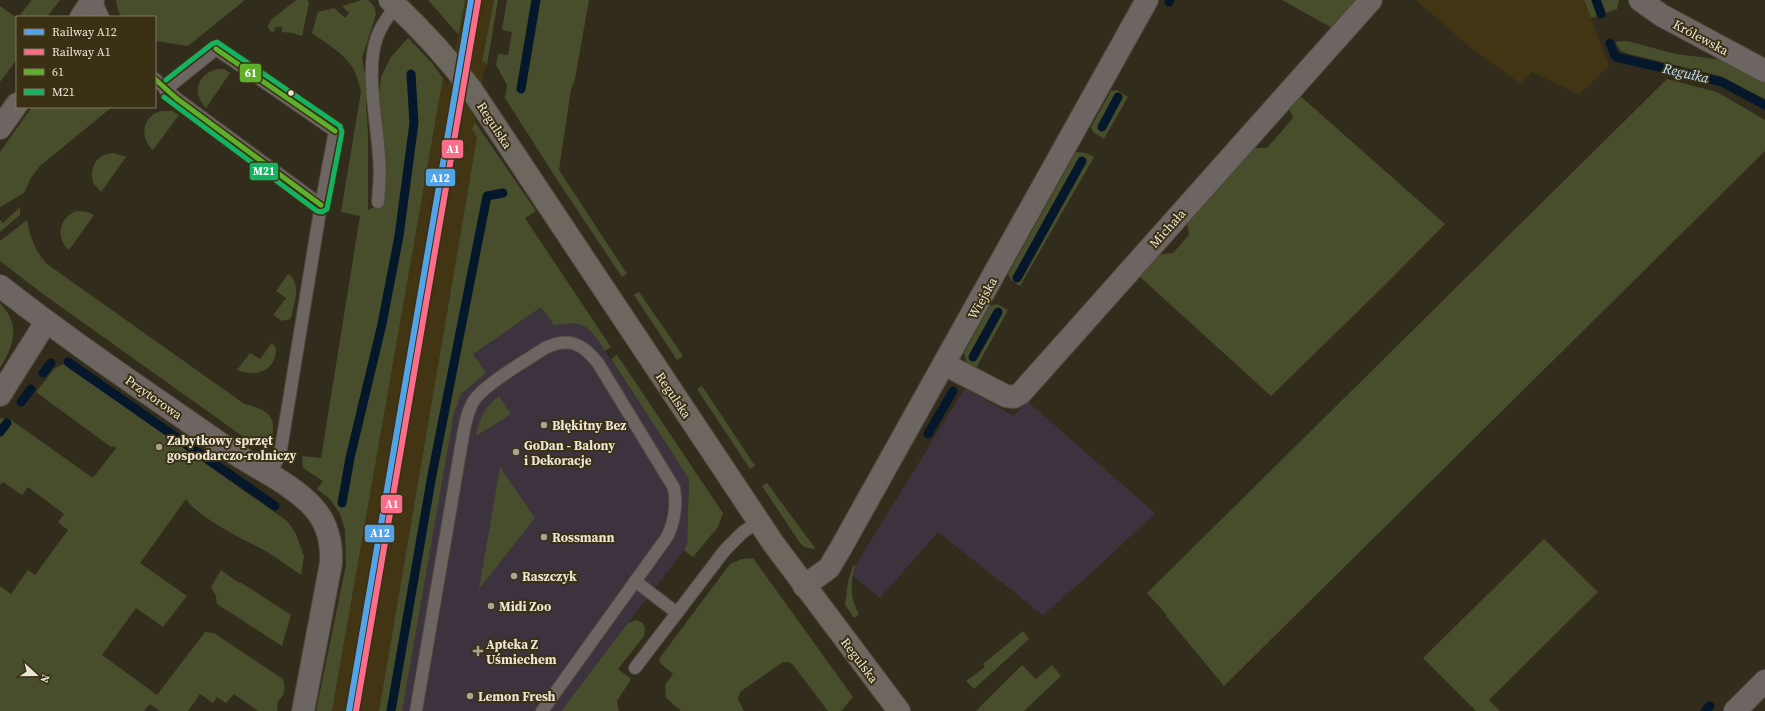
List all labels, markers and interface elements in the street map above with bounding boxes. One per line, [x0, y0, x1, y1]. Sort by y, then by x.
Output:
legend [16, 16, 156, 108]
street label: Królewska [1670, 16, 1732, 59]
text: Railway A12 [52, 24, 117, 40]
text: Railway A1 [52, 44, 111, 60]
water label: Regułka [1660, 58, 1712, 88]
line badge: 61 [239, 63, 262, 83]
text: 61 [52, 64, 64, 80]
text: 61 [245, 66, 257, 81]
text: M21 [52, 84, 75, 100]
unlabelled marker [286, 88, 296, 98]
street label: Regulska [473, 99, 516, 152]
line badge: A1 [441, 139, 464, 159]
text: A1 [446, 142, 460, 157]
line badge: M21 [249, 162, 279, 181]
text: M21 [253, 164, 275, 179]
line badge: A12 [425, 168, 456, 187]
text: A12 [430, 171, 450, 186]
street label: Michała [1145, 205, 1190, 251]
street label: Wiejska [964, 274, 1001, 322]
street label: Regulska [652, 369, 695, 422]
street label: Przytorowa [122, 372, 186, 424]
place label: Błękitny Bez [552, 417, 626, 434]
marker: Błękitny Bez [539, 420, 549, 430]
place label: Zabytkowy sprzęt gospodarczo-rolniczy [167, 432, 297, 464]
place label: GoDan - Balony i Dekoracje [524, 437, 615, 469]
marker: Zabytkowy sprzęt gospodarczo-rolniczy [154, 442, 164, 452]
marker: GoDan - Balony i Dekoracje [511, 447, 521, 457]
line badge: A1 [380, 494, 403, 514]
text: A1 [385, 497, 399, 512]
line badge: A12 [364, 524, 395, 543]
text: A12 [370, 526, 390, 541]
place label: Rossmann [552, 529, 614, 546]
marker: Rossmann [539, 532, 549, 542]
place label: Raszczyk [522, 568, 577, 585]
marker: Raszczyk [509, 571, 519, 581]
place label: Midi Zoo [499, 598, 551, 615]
marker: Midi Zoo [486, 601, 496, 611]
street label: Regulska [837, 634, 882, 687]
place label: Apteka Z Uśmiechem [486, 636, 557, 668]
marker: Apteka Z Uśmiechem [473, 646, 483, 656]
north arrow [16, 655, 56, 695]
text: N [36, 672, 53, 685]
place label: Lemon Fresh [478, 688, 556, 705]
marker: Lemon Fresh [465, 691, 475, 701]

